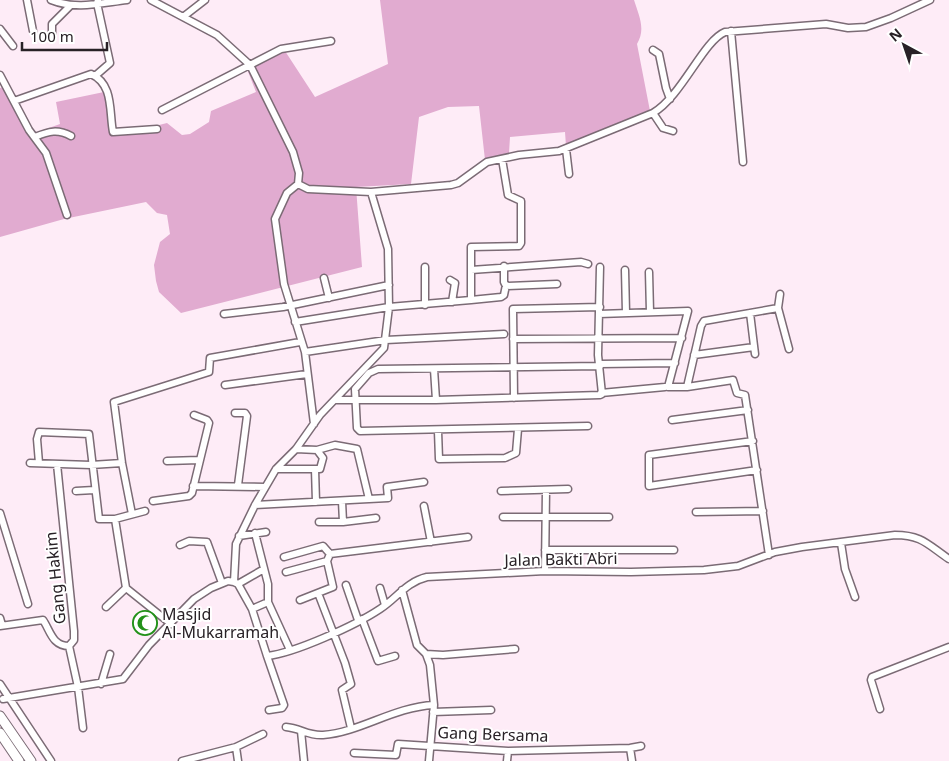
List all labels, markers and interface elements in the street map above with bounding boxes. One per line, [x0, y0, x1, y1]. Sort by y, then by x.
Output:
scale bar [22, 20, 108, 52]
north arrow [879, 20, 929, 70]
text: N [885, 24, 906, 46]
text: 100 m [30, 26, 74, 46]
street label: Gang Hakim [39, 531, 71, 625]
street label: Jalan Bakti Abri [502, 547, 618, 571]
place label: Masjid Al-Mukarramah [162, 603, 279, 643]
mosque icon: Masjid Al-Mukarramah [132, 610, 158, 636]
street label: Gang Bersama [437, 721, 549, 747]

